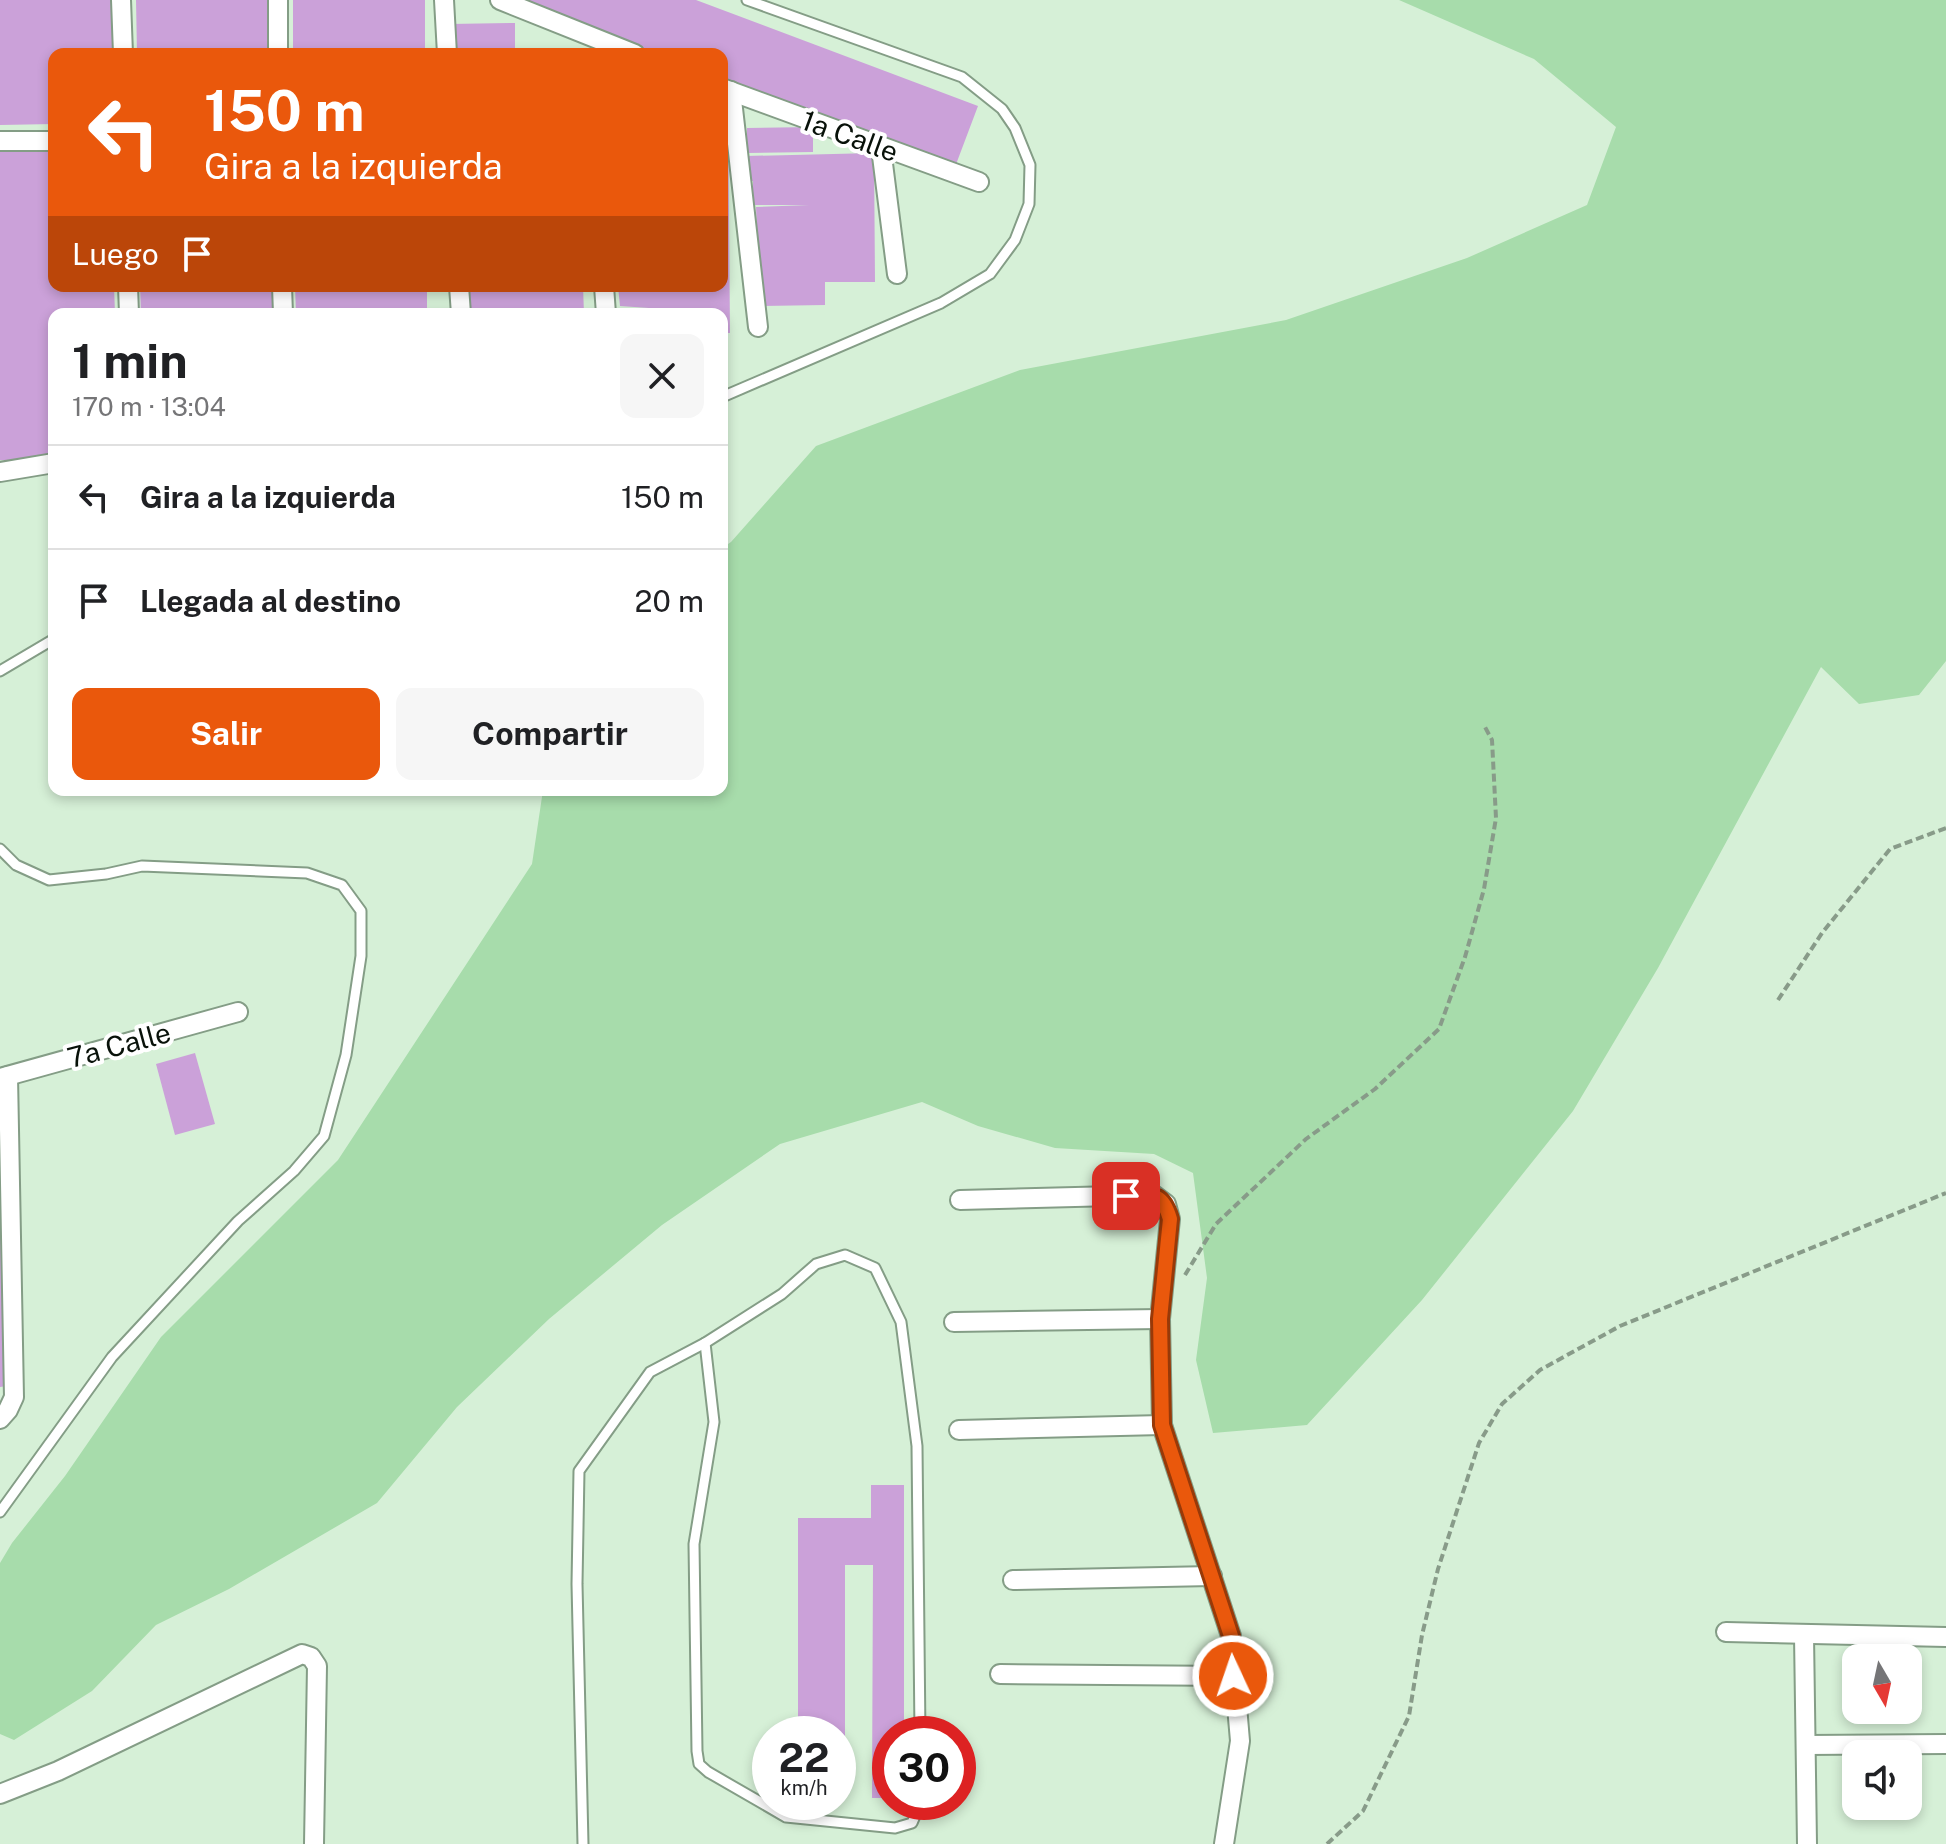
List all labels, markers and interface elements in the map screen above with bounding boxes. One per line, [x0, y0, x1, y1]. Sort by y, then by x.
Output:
text: 150 m [204, 78, 365, 144]
icon: left [72, 80, 176, 184]
street label: 1a Calle [798, 103, 903, 168]
text: Gira a la izquierda [204, 145, 503, 187]
icon: arrive [175, 232, 219, 276]
text: Luego [72, 236, 159, 272]
text: 1 min [72, 332, 188, 389]
button: close [620, 334, 704, 418]
text: 170 m · 13:04 [72, 391, 226, 422]
icon: left [72, 475, 116, 519]
text: Gira a la izquierda [140, 479, 396, 515]
text: 150 m [621, 479, 704, 515]
icon: arrive [72, 579, 116, 623]
text: Llegada al destino [140, 583, 401, 619]
text: 20 m [635, 583, 704, 619]
button: Salir [72, 688, 380, 780]
button: Compartir [396, 688, 704, 780]
street label: 7a Calle [64, 1015, 174, 1074]
pin [1092, 1162, 1160, 1230]
icon: arrive [1104, 1174, 1148, 1218]
position arrow [1191, 1634, 1275, 1718]
north arrow [1842, 1644, 1922, 1724]
map controls [1842, 1644, 1922, 1820]
speed limit sign: 30 [872, 1716, 976, 1820]
text: 22 [779, 1734, 829, 1781]
button: sound [1842, 1740, 1922, 1820]
text: km/h [780, 1776, 828, 1800]

